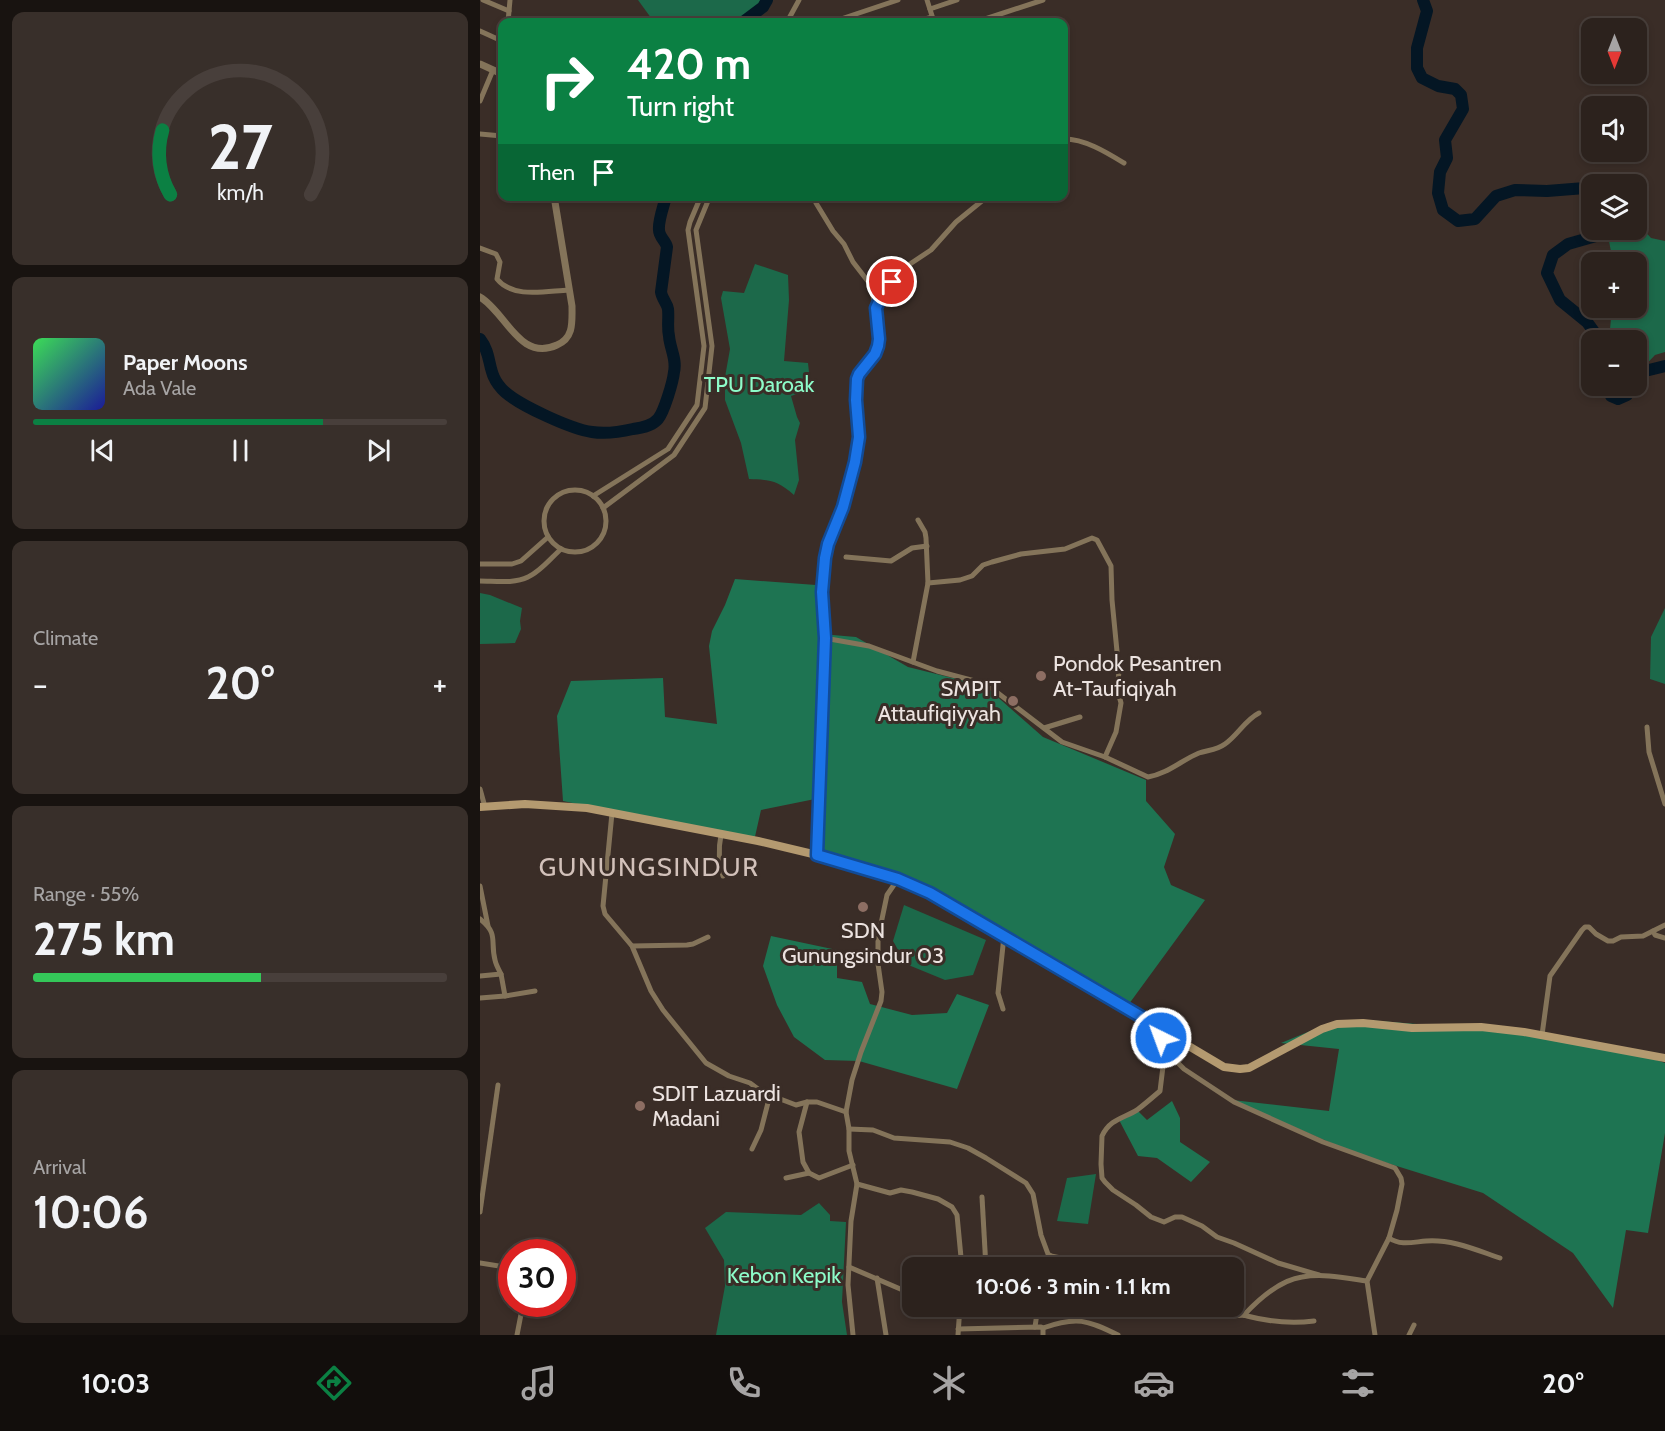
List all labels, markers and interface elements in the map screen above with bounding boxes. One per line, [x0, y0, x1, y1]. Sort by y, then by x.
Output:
north arrow [1581, 18, 1647, 84]
map controls [1581, 18, 1647, 396]
text: 420 m [627, 38, 751, 90]
icon: right [528, 42, 606, 120]
text: Turn right [627, 90, 734, 123]
button: sound [1581, 96, 1647, 162]
text: 27 [208, 109, 273, 185]
icon: arrive [587, 156, 620, 189]
text: Then [528, 159, 575, 186]
button: layers [1581, 174, 1647, 240]
text: km/h [217, 180, 263, 206]
button: + [1581, 252, 1647, 318]
pin [866, 256, 917, 307]
icon: arrive [875, 265, 908, 298]
button: − [1581, 330, 1647, 396]
text: Paper Moons [123, 349, 247, 376]
park label: TPU Daroak [704, 371, 815, 398]
text: Ada Vale [123, 376, 196, 400]
icon: previous [86, 434, 119, 467]
icon: pause [224, 434, 257, 467]
icon: next [362, 434, 395, 467]
text: Climate [33, 626, 98, 650]
place label: Pondok Pesantren At-Taufiqiyah [1053, 650, 1222, 702]
text: 20° [206, 656, 274, 710]
text: − [33, 664, 48, 704]
text: + [432, 664, 447, 704]
marker: Pondok Pesantren At-Taufiqiyah [1034, 669, 1048, 683]
place label: SMPIT Attaufiqiyyah [878, 675, 1001, 727]
marker: SMPIT Attaufiqiyyah [1006, 694, 1020, 708]
district label: GUNUNGSINDUR [539, 851, 759, 883]
text: Range · 55% [33, 882, 139, 906]
marker: SDN Gunungsindur 03 [856, 900, 870, 914]
text: 275 km [33, 912, 175, 966]
place label: SDN Gunungsindur 03 [782, 917, 944, 969]
position arrow [1129, 1006, 1193, 1070]
place label: SDIT Lazuardi Madani [652, 1080, 781, 1132]
marker: SDIT Lazuardi Madani [633, 1099, 647, 1113]
text: Arrival [33, 1155, 86, 1179]
text: 10:06 [33, 1185, 148, 1239]
speed limit sign: 30 [498, 1239, 576, 1317]
park label: Kebon Kepik [727, 1262, 841, 1289]
text: 10:06 · 3 min · 1.1 km [975, 1273, 1171, 1300]
icon: directions [313, 1362, 355, 1404]
icon: music [518, 1362, 560, 1404]
icon: phone [723, 1362, 765, 1404]
icon: climate [928, 1362, 970, 1404]
icon: car [1133, 1362, 1175, 1404]
icon: filters [1337, 1362, 1379, 1404]
text: 10:03 [81, 1367, 150, 1400]
text: 20° [1542, 1367, 1583, 1400]

